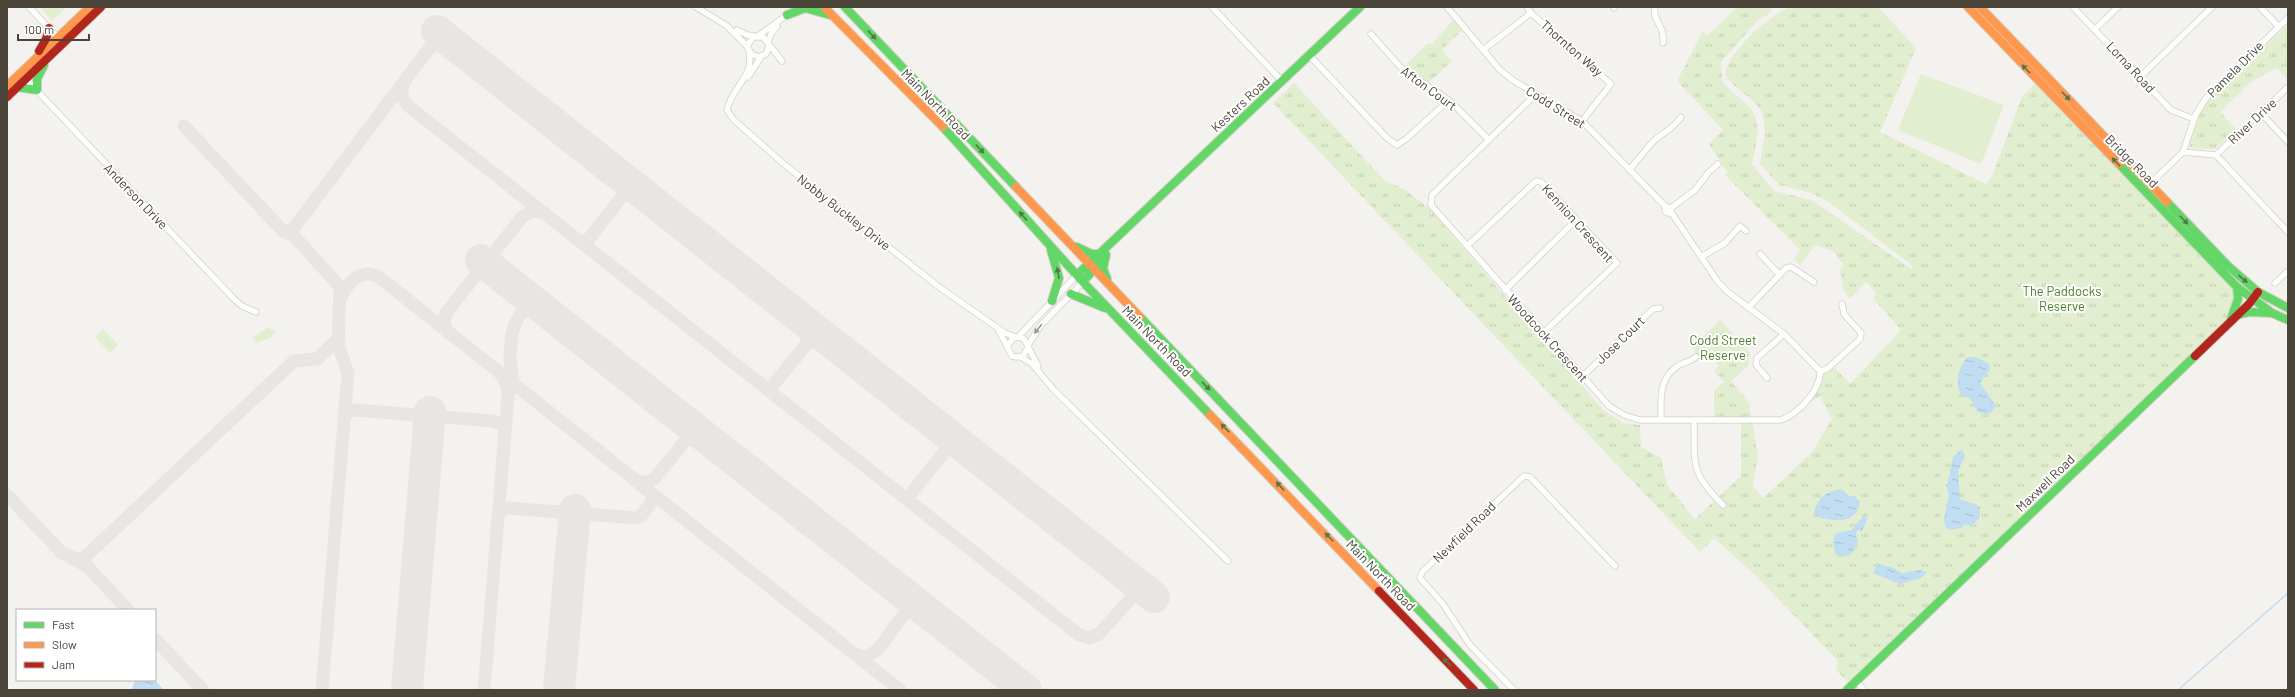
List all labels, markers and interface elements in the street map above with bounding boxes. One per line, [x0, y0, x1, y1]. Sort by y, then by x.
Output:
scale bar [18, 16, 89, 42]
street label: Thornton Way [1537, 16, 1607, 80]
text: 100 m [24, 22, 54, 36]
one-way arrow [867, 30, 876, 40]
street label: Pamela Drive [2204, 37, 2267, 100]
street label: Lorna Road [2103, 38, 2159, 96]
street label: Afton Court [1398, 62, 1460, 114]
one-way arrow [2022, 64, 2031, 73]
street label: Main North Road [898, 65, 974, 143]
street label: Kesters Road [1207, 73, 1273, 135]
street label: Codd Street [1523, 82, 1589, 132]
one-way arrow [2061, 91, 2070, 101]
street label: River Drive [2224, 94, 2280, 147]
street label: Bridge Road [2102, 131, 2162, 191]
one-way arrow [975, 144, 984, 154]
one-way arrow [2111, 157, 2121, 167]
street label: Anderson Drive [101, 160, 171, 232]
street label: Nobby Buckley Drive [794, 171, 894, 253]
street label: Kennion Crescent [1539, 181, 1617, 265]
one-way arrow [1019, 211, 1028, 221]
one-way arrow [2180, 215, 2189, 225]
one-way arrow [1054, 267, 1060, 279]
one-way arrow [2238, 275, 2248, 284]
park label: The Paddocks Reserve [2023, 283, 2101, 314]
street label: Woodcock Crescent [1504, 291, 1592, 385]
street label: Main North Road [1119, 302, 1195, 380]
street label: Jose Court [1592, 313, 1648, 367]
one-way arrow [1033, 324, 1042, 335]
park label: Codd Street Reserve [1689, 332, 1757, 363]
one-way arrow [1201, 381, 1211, 391]
one-way arrow [1220, 423, 1230, 433]
street label: Maxwell Road [2012, 451, 2078, 515]
one-way arrow [1275, 481, 1285, 491]
street label: Newfield Road [1429, 498, 1499, 566]
one-way arrow [1324, 532, 1334, 542]
street label: Main North Road [1343, 536, 1419, 614]
legend [16, 609, 156, 681]
text: Fast [52, 617, 75, 631]
text: Slow [52, 637, 77, 651]
text: Jam [52, 657, 75, 671]
one-way arrow [1442, 657, 1452, 667]

